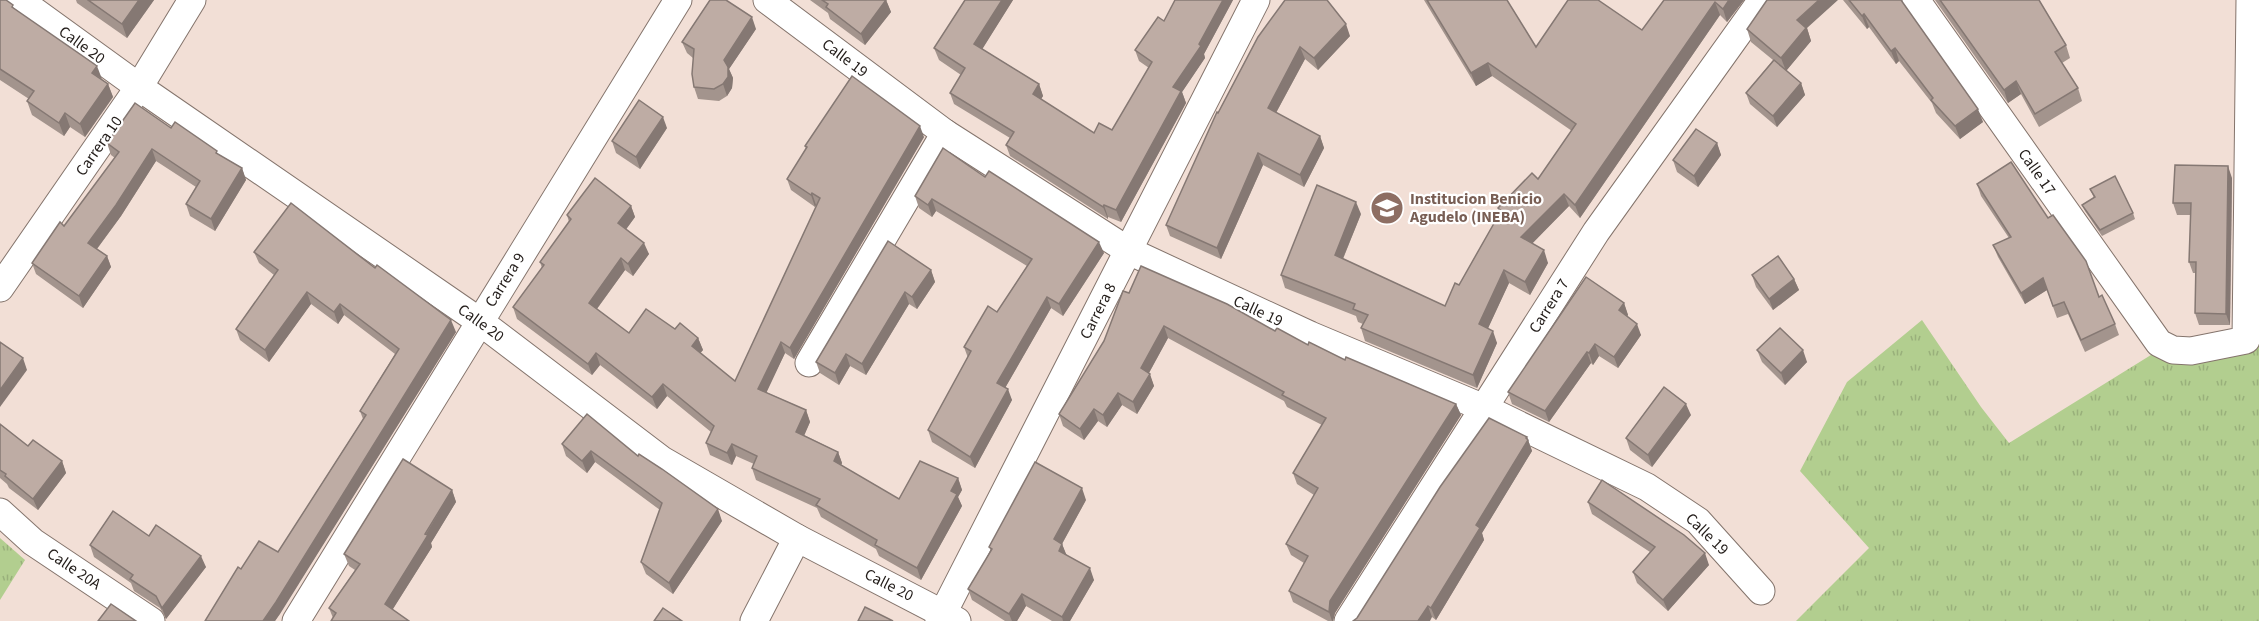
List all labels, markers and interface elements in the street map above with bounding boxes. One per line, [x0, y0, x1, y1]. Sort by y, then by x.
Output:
street label: Calle 20 [54, 21, 110, 69]
street label: Calle 19 [817, 33, 873, 83]
street label: Carrera 10 [70, 112, 128, 180]
street label: Calle 17 [2013, 144, 2061, 200]
place label: Institucion Benicio Agudelo (INEBA) [1409, 188, 1542, 228]
school or university icon: Institucion Benicio Agudelo (INEBA) [1369, 190, 1405, 226]
street label: Carrera 9 [480, 248, 530, 311]
street label: Carrera 7 [1524, 274, 1574, 337]
street label: Carrera 8 [1074, 279, 1122, 343]
street label: Calle 19 [1230, 290, 1286, 332]
street label: Calle 20 [453, 299, 509, 347]
street label: Calle 19 [1681, 508, 1734, 560]
street label: Calle 20A [43, 543, 106, 595]
street label: Calle 20 [861, 563, 917, 607]

